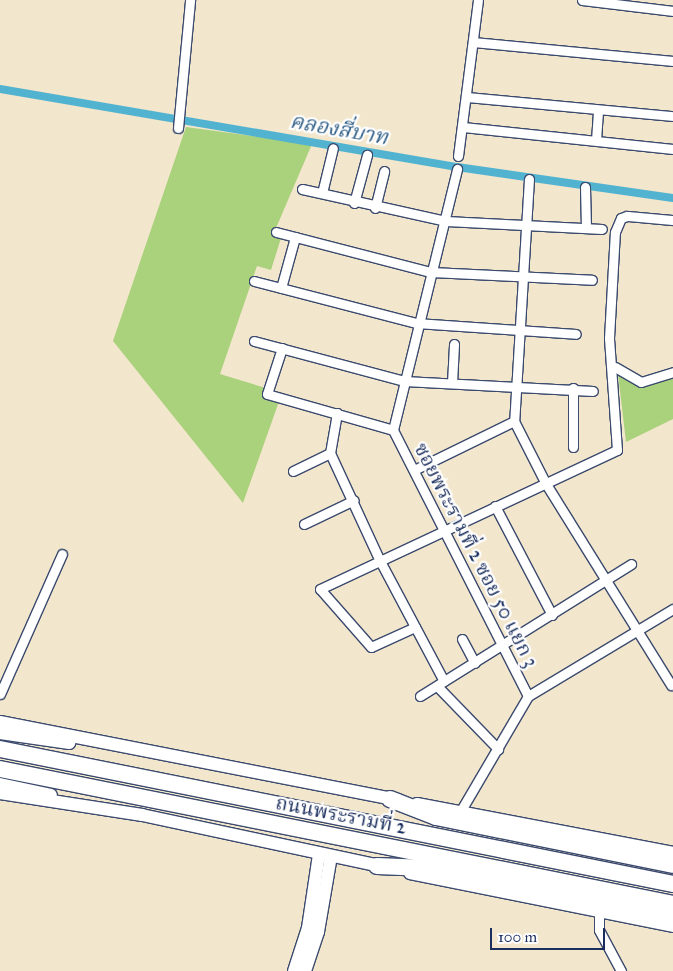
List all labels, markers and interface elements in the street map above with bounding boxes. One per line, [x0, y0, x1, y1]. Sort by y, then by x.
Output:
water label: คลองสี่บาท [288, 108, 390, 150]
street label: ซอยพระรามที่ 2 ซอย 50 แยก 3 [409, 439, 543, 671]
street label: ถนนพระรามที่ 2 [274, 791, 408, 839]
scale bar [493, 918, 608, 950]
text: 100 m [498, 928, 537, 946]

